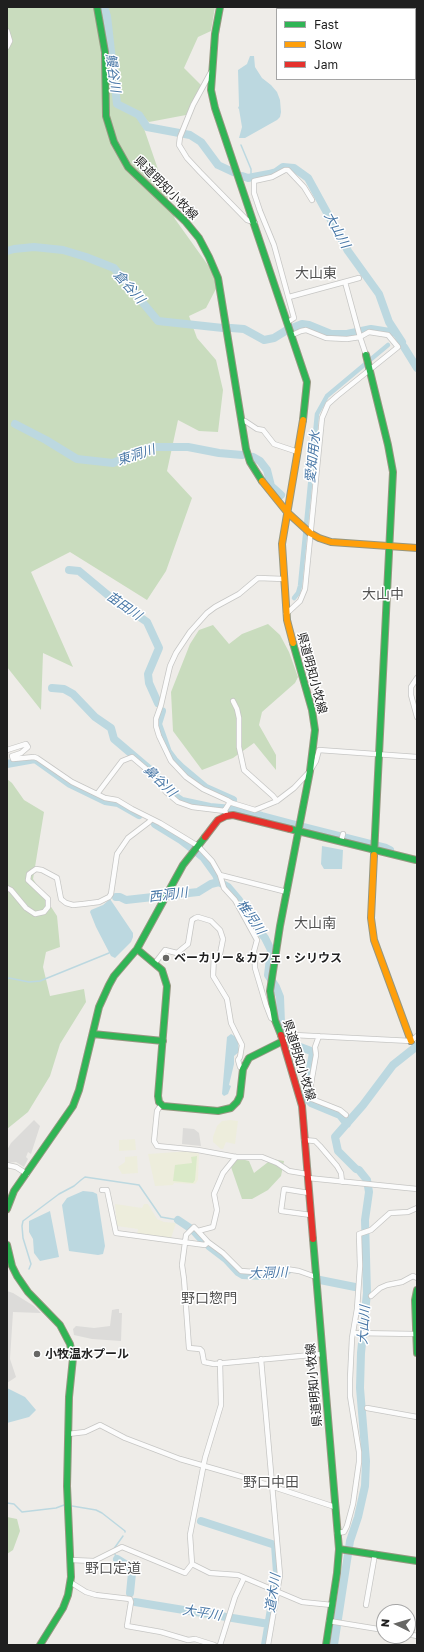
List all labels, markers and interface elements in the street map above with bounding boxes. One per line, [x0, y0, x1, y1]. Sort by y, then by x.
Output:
legend [276, 8, 416, 80]
text: Fast [314, 17, 339, 32]
text: Slow [314, 37, 342, 52]
water label: 鰻谷川 [103, 53, 123, 93]
text: Jam [314, 57, 338, 72]
street label: 県道明知小牧線 [131, 153, 201, 223]
water label: 大山川 [321, 209, 353, 251]
district label: 大山東 [295, 266, 337, 282]
water label: 倉谷川 [110, 267, 148, 307]
water label: 愛知用水 [303, 430, 323, 484]
water label: 東洞川 [115, 442, 157, 468]
district label: 大山中 [362, 587, 404, 603]
water label: 苗田川 [104, 588, 144, 624]
street label: 県道明知小牧線 [294, 631, 330, 715]
water label: 鼻谷川 [141, 762, 179, 800]
water label: 西洞川 [148, 885, 188, 905]
water label: 椎児川 [233, 897, 269, 937]
district label: 大山南 [294, 916, 336, 932]
place label: ベーカリー＆カフェ・シリウス [174, 951, 342, 965]
marker: ベーカリー＆カフェ・シリウス [161, 953, 171, 963]
street label: 県道明知小牧線 [280, 1018, 318, 1102]
water label: 大洞川 [248, 1265, 288, 1281]
district label: 野口惣門 [181, 1291, 237, 1307]
water label: 大山川 [355, 1305, 373, 1345]
street label: 県道明知小牧線 [303, 1343, 325, 1427]
place label: 小牧温水プール [45, 1347, 129, 1361]
marker: 小牧温水プール [32, 1349, 42, 1359]
district label: 野口中田 [243, 1475, 299, 1491]
district label: 野口定道 [85, 1561, 141, 1577]
water label: 道木川 [263, 1573, 283, 1613]
water label: 大平川 [182, 1602, 222, 1624]
north arrow [376, 1604, 416, 1644]
text: N [378, 1618, 391, 1628]

